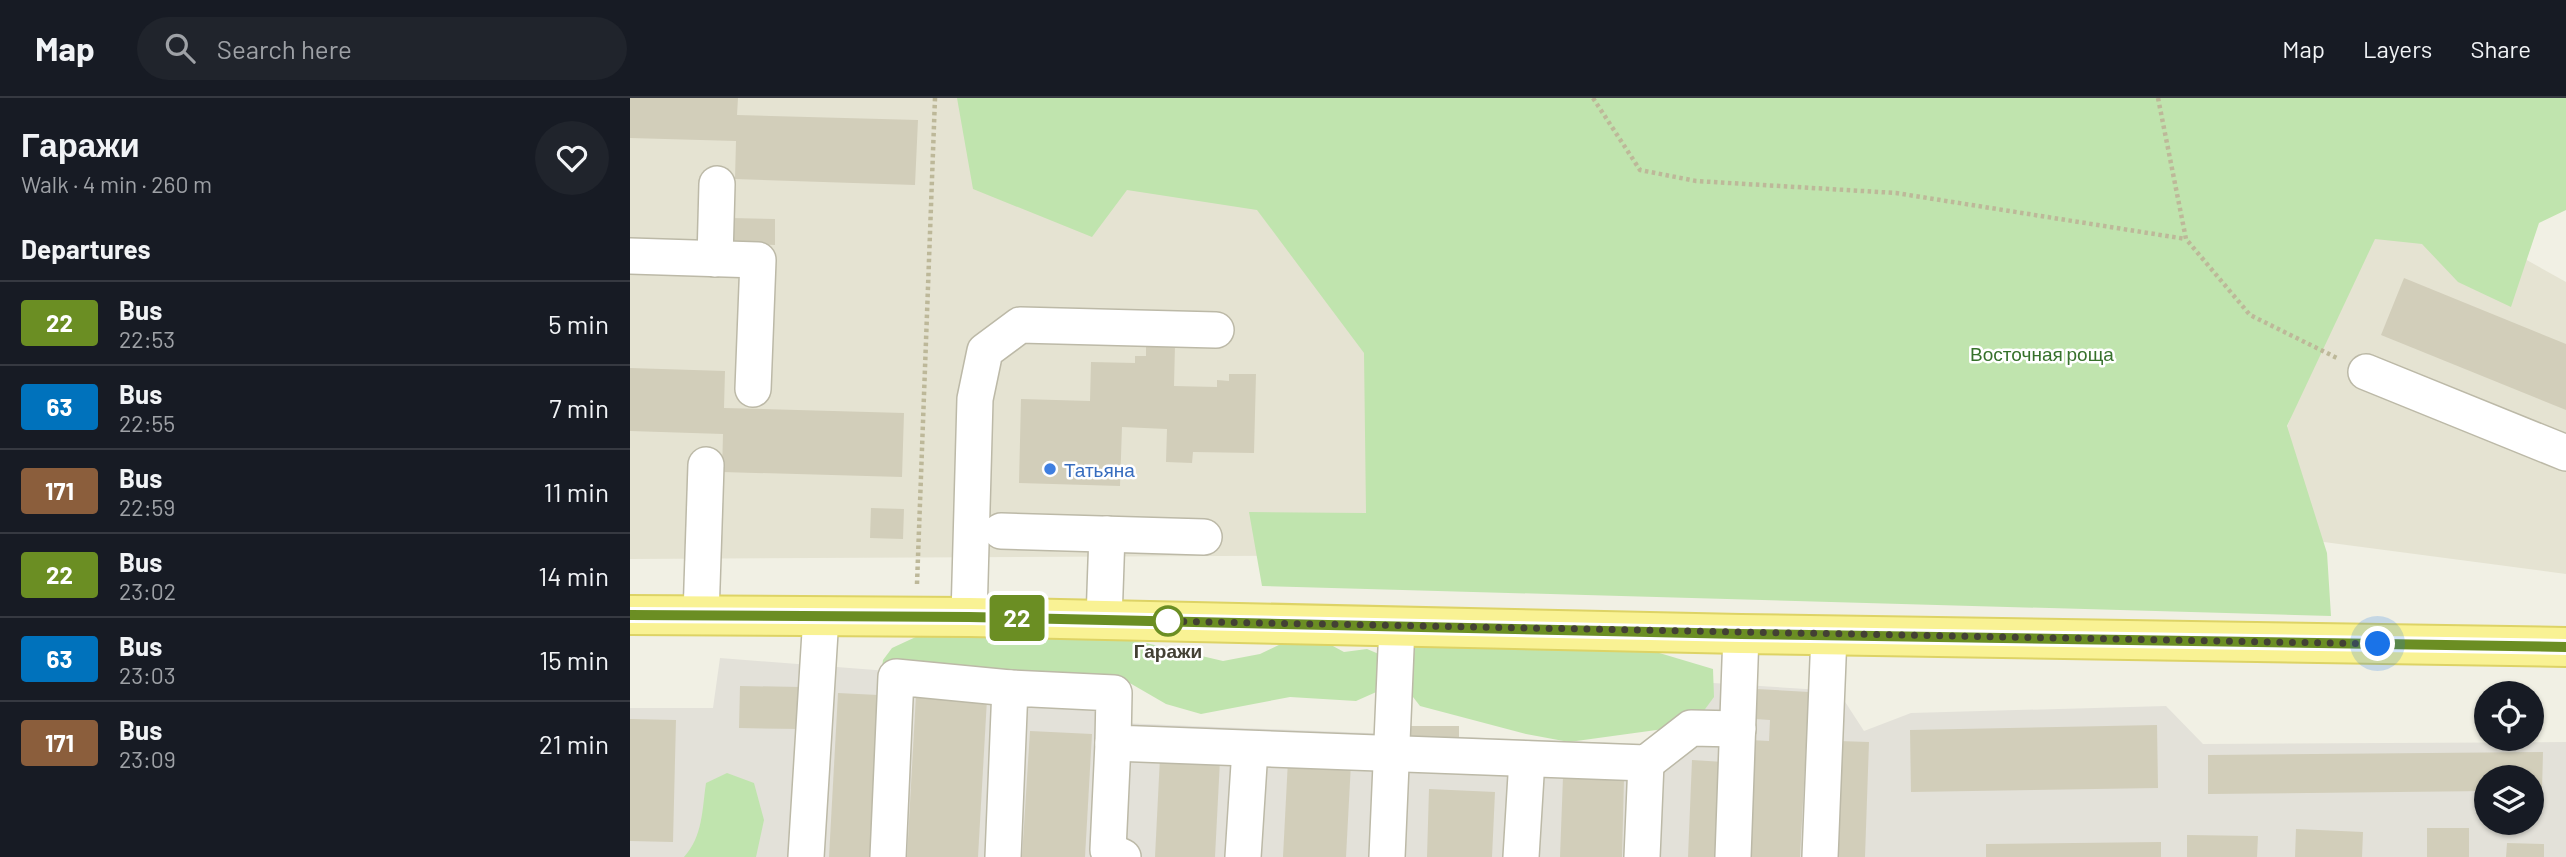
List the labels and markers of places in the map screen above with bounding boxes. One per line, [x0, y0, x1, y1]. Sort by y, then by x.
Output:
place label: Татьяна [1064, 458, 1135, 481]
marker: Татьяна [1042, 461, 1058, 477]
marker: Гаражи [1153, 606, 1183, 636]
place label: Гаражи [1134, 639, 1202, 662]

